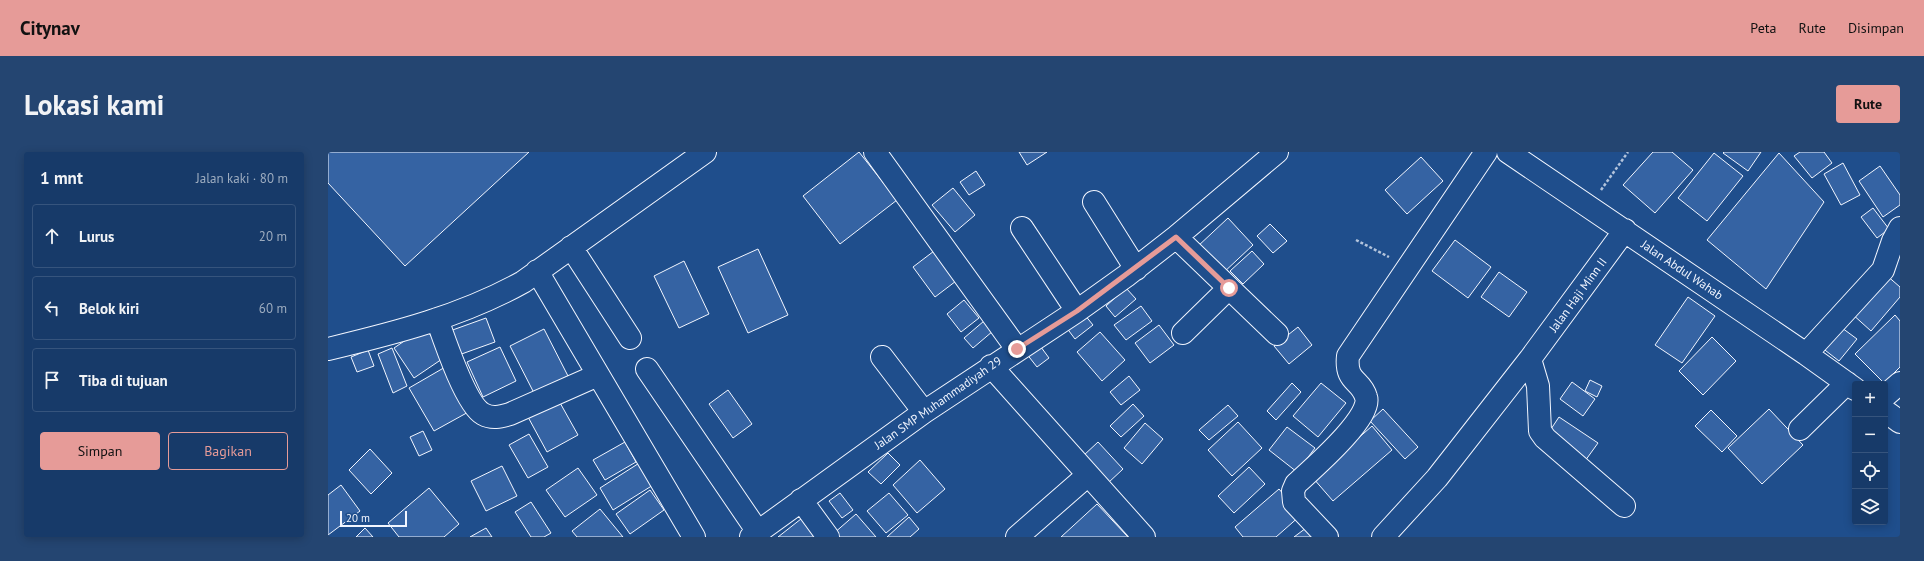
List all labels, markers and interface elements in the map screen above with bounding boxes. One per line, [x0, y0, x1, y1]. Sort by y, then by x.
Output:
text: Citynav [20, 16, 80, 40]
text: Peta [1750, 19, 1776, 37]
text: Rute [1798, 19, 1826, 37]
text: Disimpan [1848, 19, 1904, 37]
button: Rute [1836, 85, 1900, 123]
text: Lokasi kami [24, 86, 164, 123]
text: 1 mnt [40, 167, 83, 189]
text: Jalan kaki · 80 m [196, 170, 288, 187]
icon: ahead [41, 225, 63, 247]
text: Lurus [79, 227, 114, 246]
text: 20 m [259, 228, 287, 245]
street label: Jalan Abdul Wahab [1638, 236, 1726, 303]
street label: Jalan Haji Minn II [1545, 255, 1610, 336]
route start [1220, 279, 1238, 297]
icon: left [41, 297, 63, 319]
text: Belok kiri [79, 299, 139, 318]
text: 60 m [259, 300, 287, 317]
route end [1008, 340, 1026, 358]
street label: Jalan SMP Muhammadiyah 29 [870, 353, 1004, 453]
icon: arrive [41, 369, 63, 391]
text: Tiba di tujuan [79, 371, 168, 390]
map controls [1852, 381, 1888, 525]
button: + [1852, 381, 1888, 417]
button: − [1852, 417, 1888, 453]
button: Simpan [40, 432, 160, 470]
button: Bagikan [168, 432, 288, 470]
button: locate [1852, 453, 1888, 489]
button: layers [1852, 489, 1888, 525]
scale bar [340, 509, 407, 528]
text: 20 m [346, 511, 370, 525]

